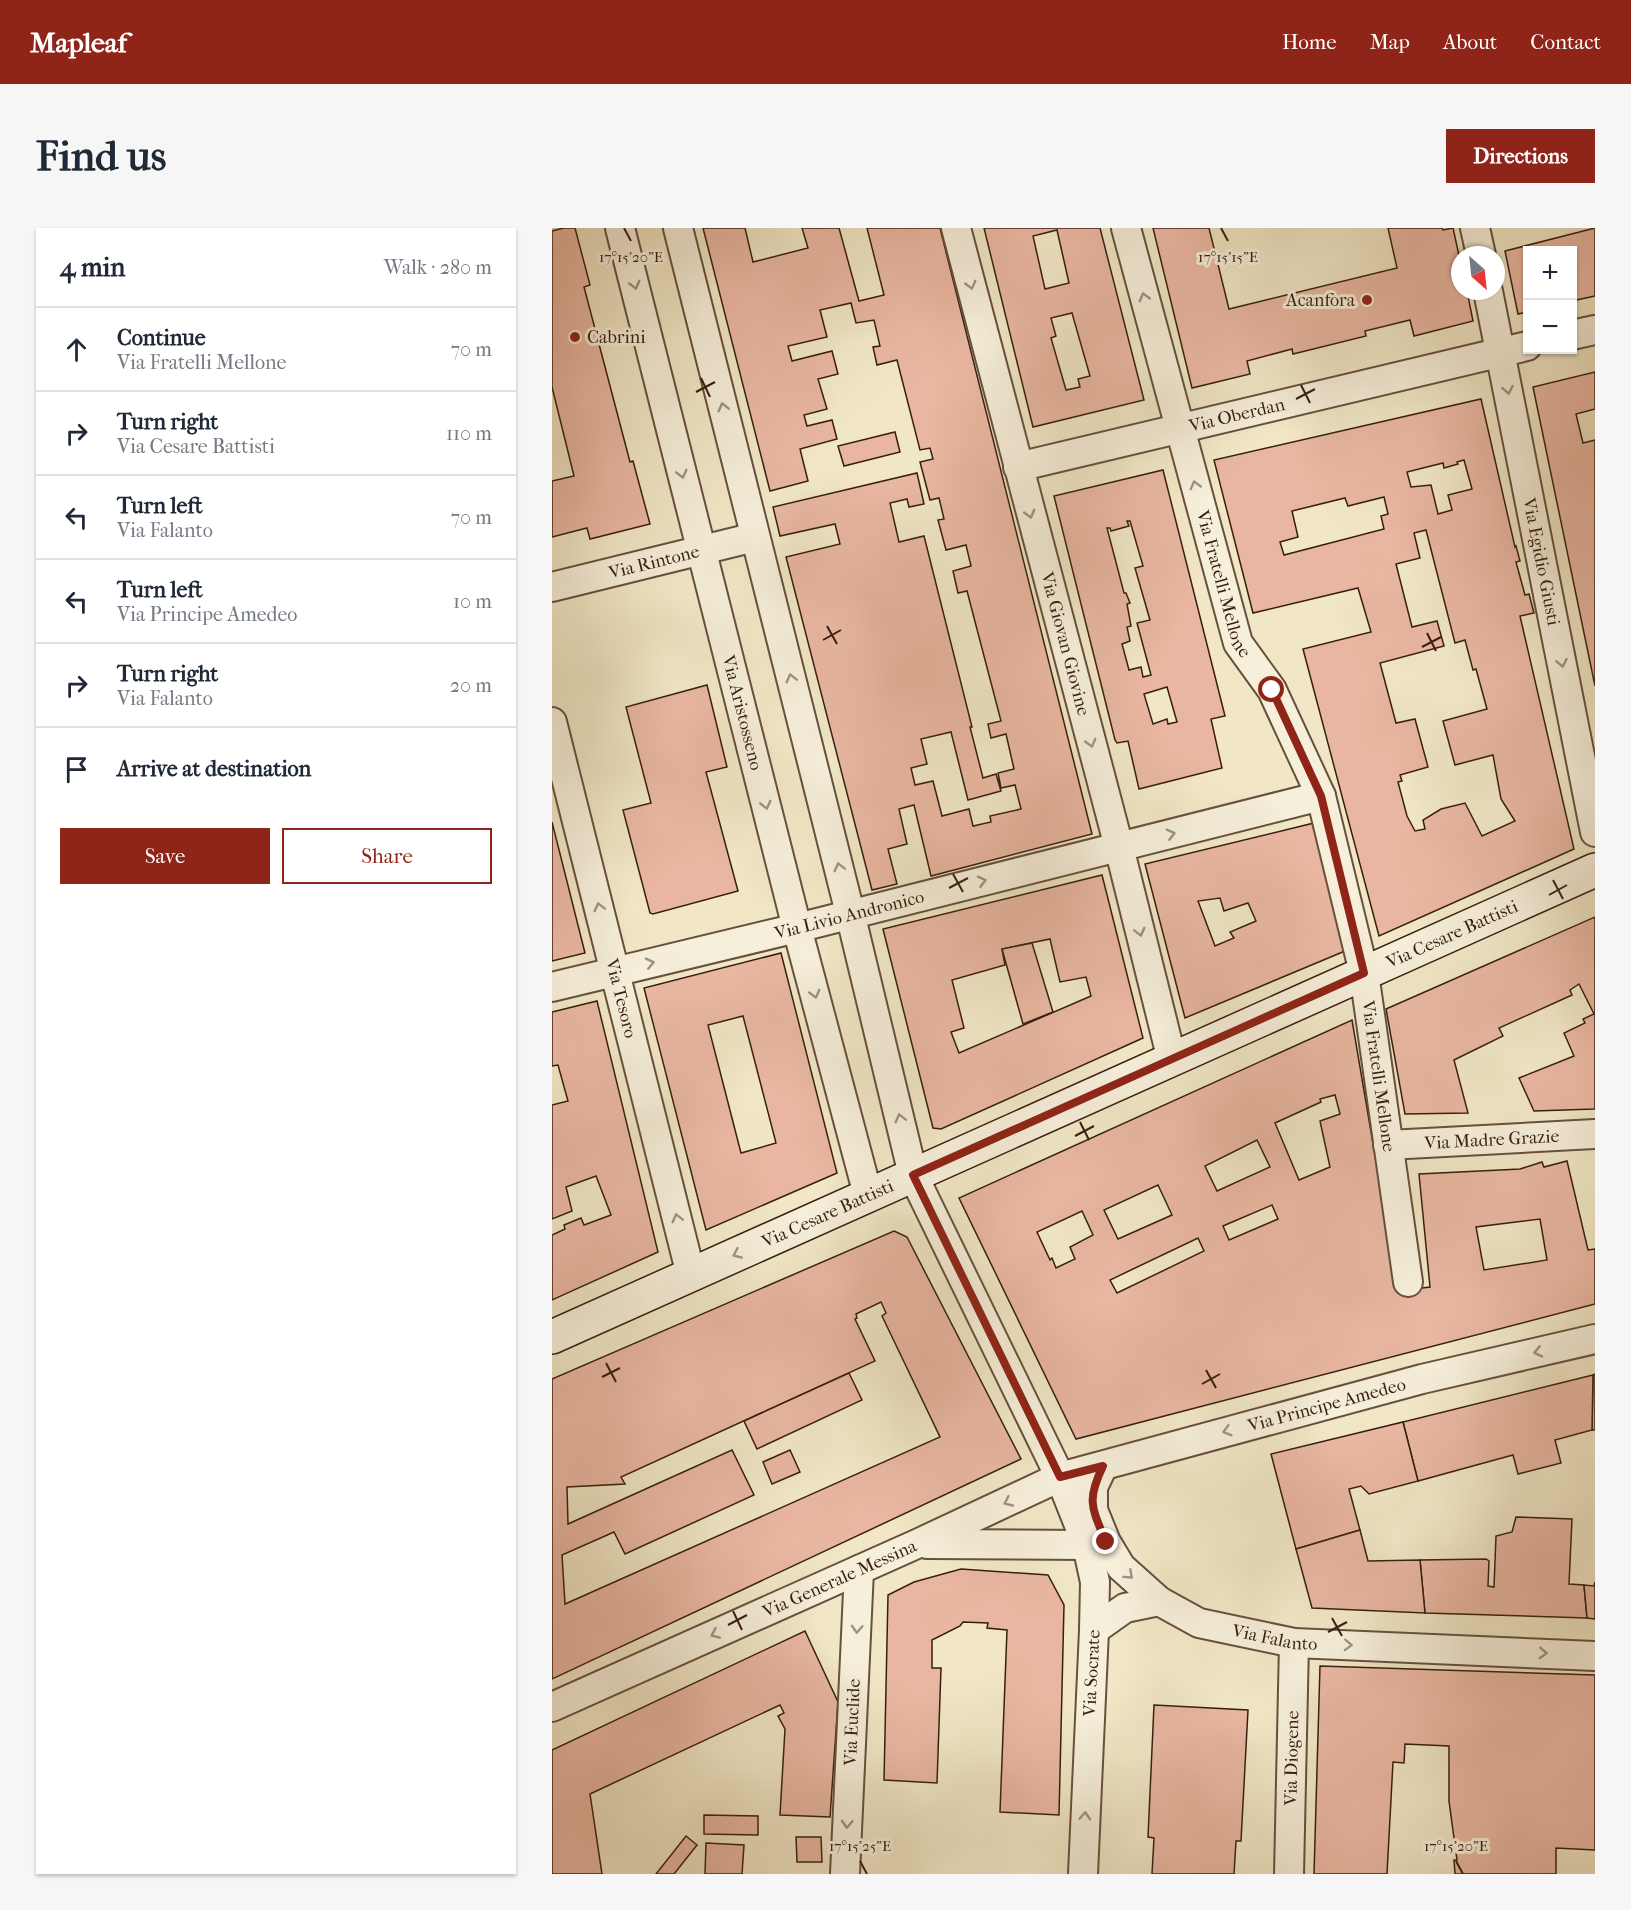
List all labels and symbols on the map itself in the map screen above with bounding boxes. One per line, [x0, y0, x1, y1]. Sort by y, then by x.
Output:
north arrow [1451, 246, 1505, 300]
text: 17°15'20"E [599, 248, 663, 266]
text: 17°15'15"E [1198, 248, 1258, 266]
one-way arrow [964, 279, 976, 289]
one-way arrow [627, 280, 640, 290]
place label: Acanfora [1285, 290, 1356, 311]
one-way arrow [1139, 292, 1152, 302]
marker: Acanfora [1360, 293, 1374, 307]
place label: Cabrini [587, 327, 646, 348]
marker: Cabrini [568, 330, 582, 344]
one-way arrow [1501, 384, 1514, 394]
street label: Via Oberdan [1186, 393, 1287, 437]
one-way arrow [718, 403, 731, 413]
one-way arrow [675, 469, 688, 479]
one-way arrow [1190, 480, 1202, 491]
street label: Via Egidio Giusti [1518, 495, 1565, 628]
street label: Via Fratelli Mellone [1192, 507, 1256, 662]
one-way arrow [1023, 509, 1036, 519]
street label: Via Rintone [606, 541, 702, 583]
street label: Via Giovan Giovine [1036, 569, 1094, 718]
street label: Via Aristosseno [718, 652, 767, 772]
one-way arrow [1555, 658, 1568, 668]
one-way arrow [785, 673, 798, 683]
route start [1258, 676, 1284, 702]
one-way arrow [1084, 738, 1097, 748]
one-way arrow [759, 800, 771, 810]
one-way arrow [1166, 829, 1176, 842]
one-way arrow [833, 862, 846, 872]
one-way arrow [976, 875, 986, 888]
street label: Via Livio Andronico [771, 886, 926, 944]
street label: Via Cesare Battisti [1382, 895, 1522, 973]
one-way arrow [593, 902, 606, 912]
one-way arrow [1133, 927, 1146, 937]
street label: Via Tesoro [601, 956, 642, 1040]
one-way arrow [644, 958, 654, 971]
one-way arrow [807, 989, 820, 999]
street label: Via Fratelli Mellone [1357, 998, 1400, 1153]
one-way arrow [894, 1113, 907, 1123]
street label: Via Madre Grazie [1423, 1125, 1560, 1154]
street label: Via Cesare Battisti [758, 1175, 897, 1253]
one-way arrow [672, 1213, 684, 1224]
one-way arrow [732, 1247, 743, 1259]
one-way arrow [1533, 1344, 1543, 1357]
street label: Via Principe Amedeo [1245, 1373, 1408, 1436]
one-way arrow [1222, 1424, 1233, 1436]
one-way arrow [1003, 1494, 1014, 1506]
route end [1092, 1528, 1118, 1554]
street label: Via Generale Messina [758, 1535, 920, 1622]
one-way arrow [1122, 1568, 1133, 1579]
street label: Via Falanto [1229, 1620, 1318, 1655]
one-way arrow [850, 1624, 863, 1633]
one-way arrow [711, 1627, 722, 1639]
street label: Via Socrate [1079, 1629, 1105, 1718]
one-way arrow [1344, 1639, 1353, 1652]
one-way arrow [1539, 1647, 1548, 1660]
street label: Via Euclide [839, 1678, 864, 1767]
street label: Via Diogene [1280, 1710, 1303, 1807]
one-way arrow [1079, 1811, 1092, 1820]
one-way arrow [841, 1819, 854, 1828]
text: 17°15'25"E [829, 1837, 891, 1855]
text: 17°15'20"E [1424, 1837, 1488, 1855]

